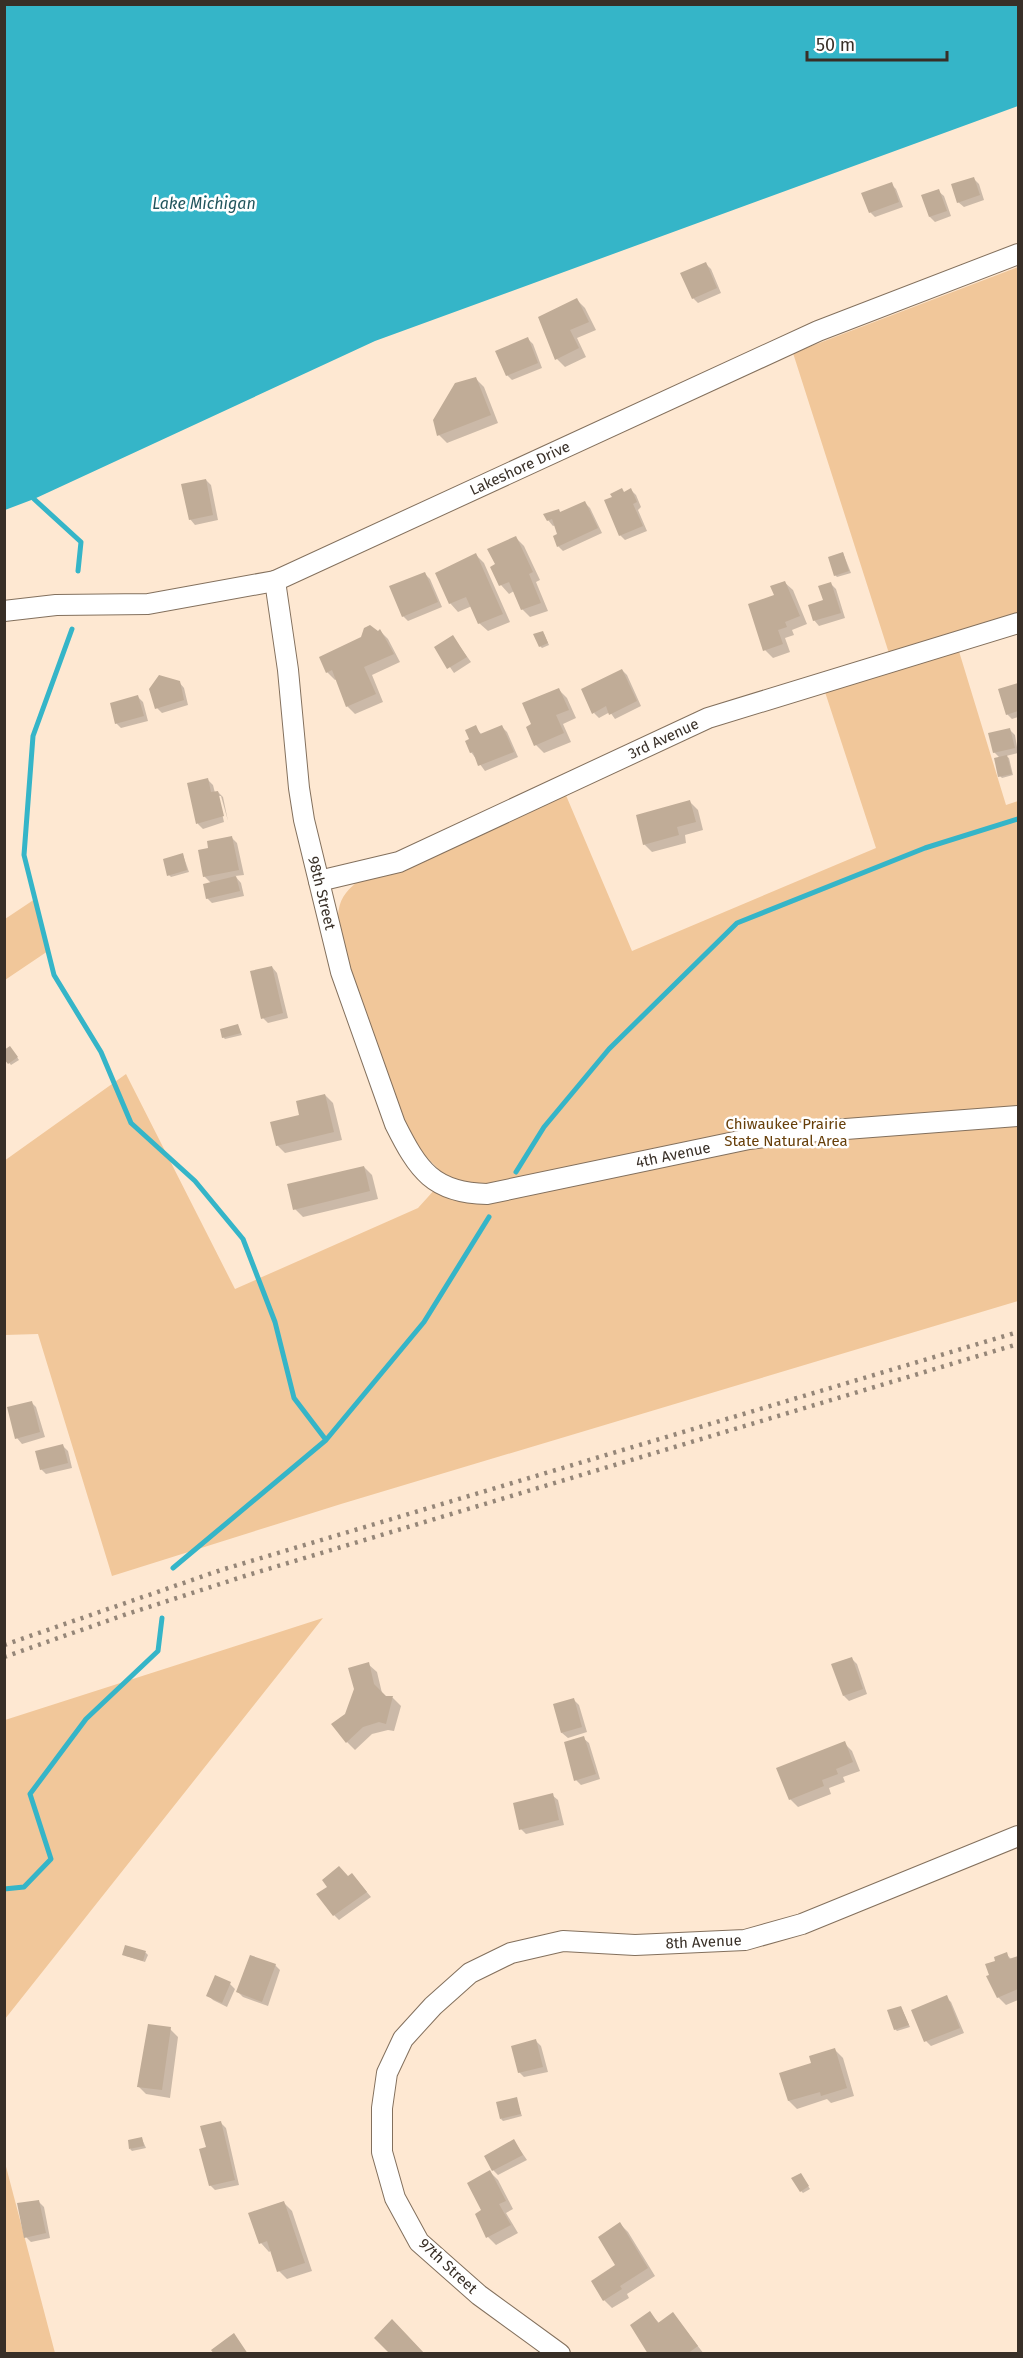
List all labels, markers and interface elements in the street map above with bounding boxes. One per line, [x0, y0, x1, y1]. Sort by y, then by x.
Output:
scale bar [807, 24, 946, 62]
text: 50 m [816, 34, 855, 56]
water label: Lake Michigan [152, 194, 256, 213]
street label: Lakeshore Drive [467, 437, 573, 499]
street label: 3rd Avenue [625, 715, 702, 763]
street label: 98th Street [304, 854, 340, 932]
park label: Chiwaukee Prairie State Natural Area [724, 1115, 848, 1150]
street label: 4th Avenue [634, 1138, 712, 1172]
street label: 8th Avenue [665, 1931, 742, 1953]
street label: 97th Street [415, 2234, 481, 2298]

